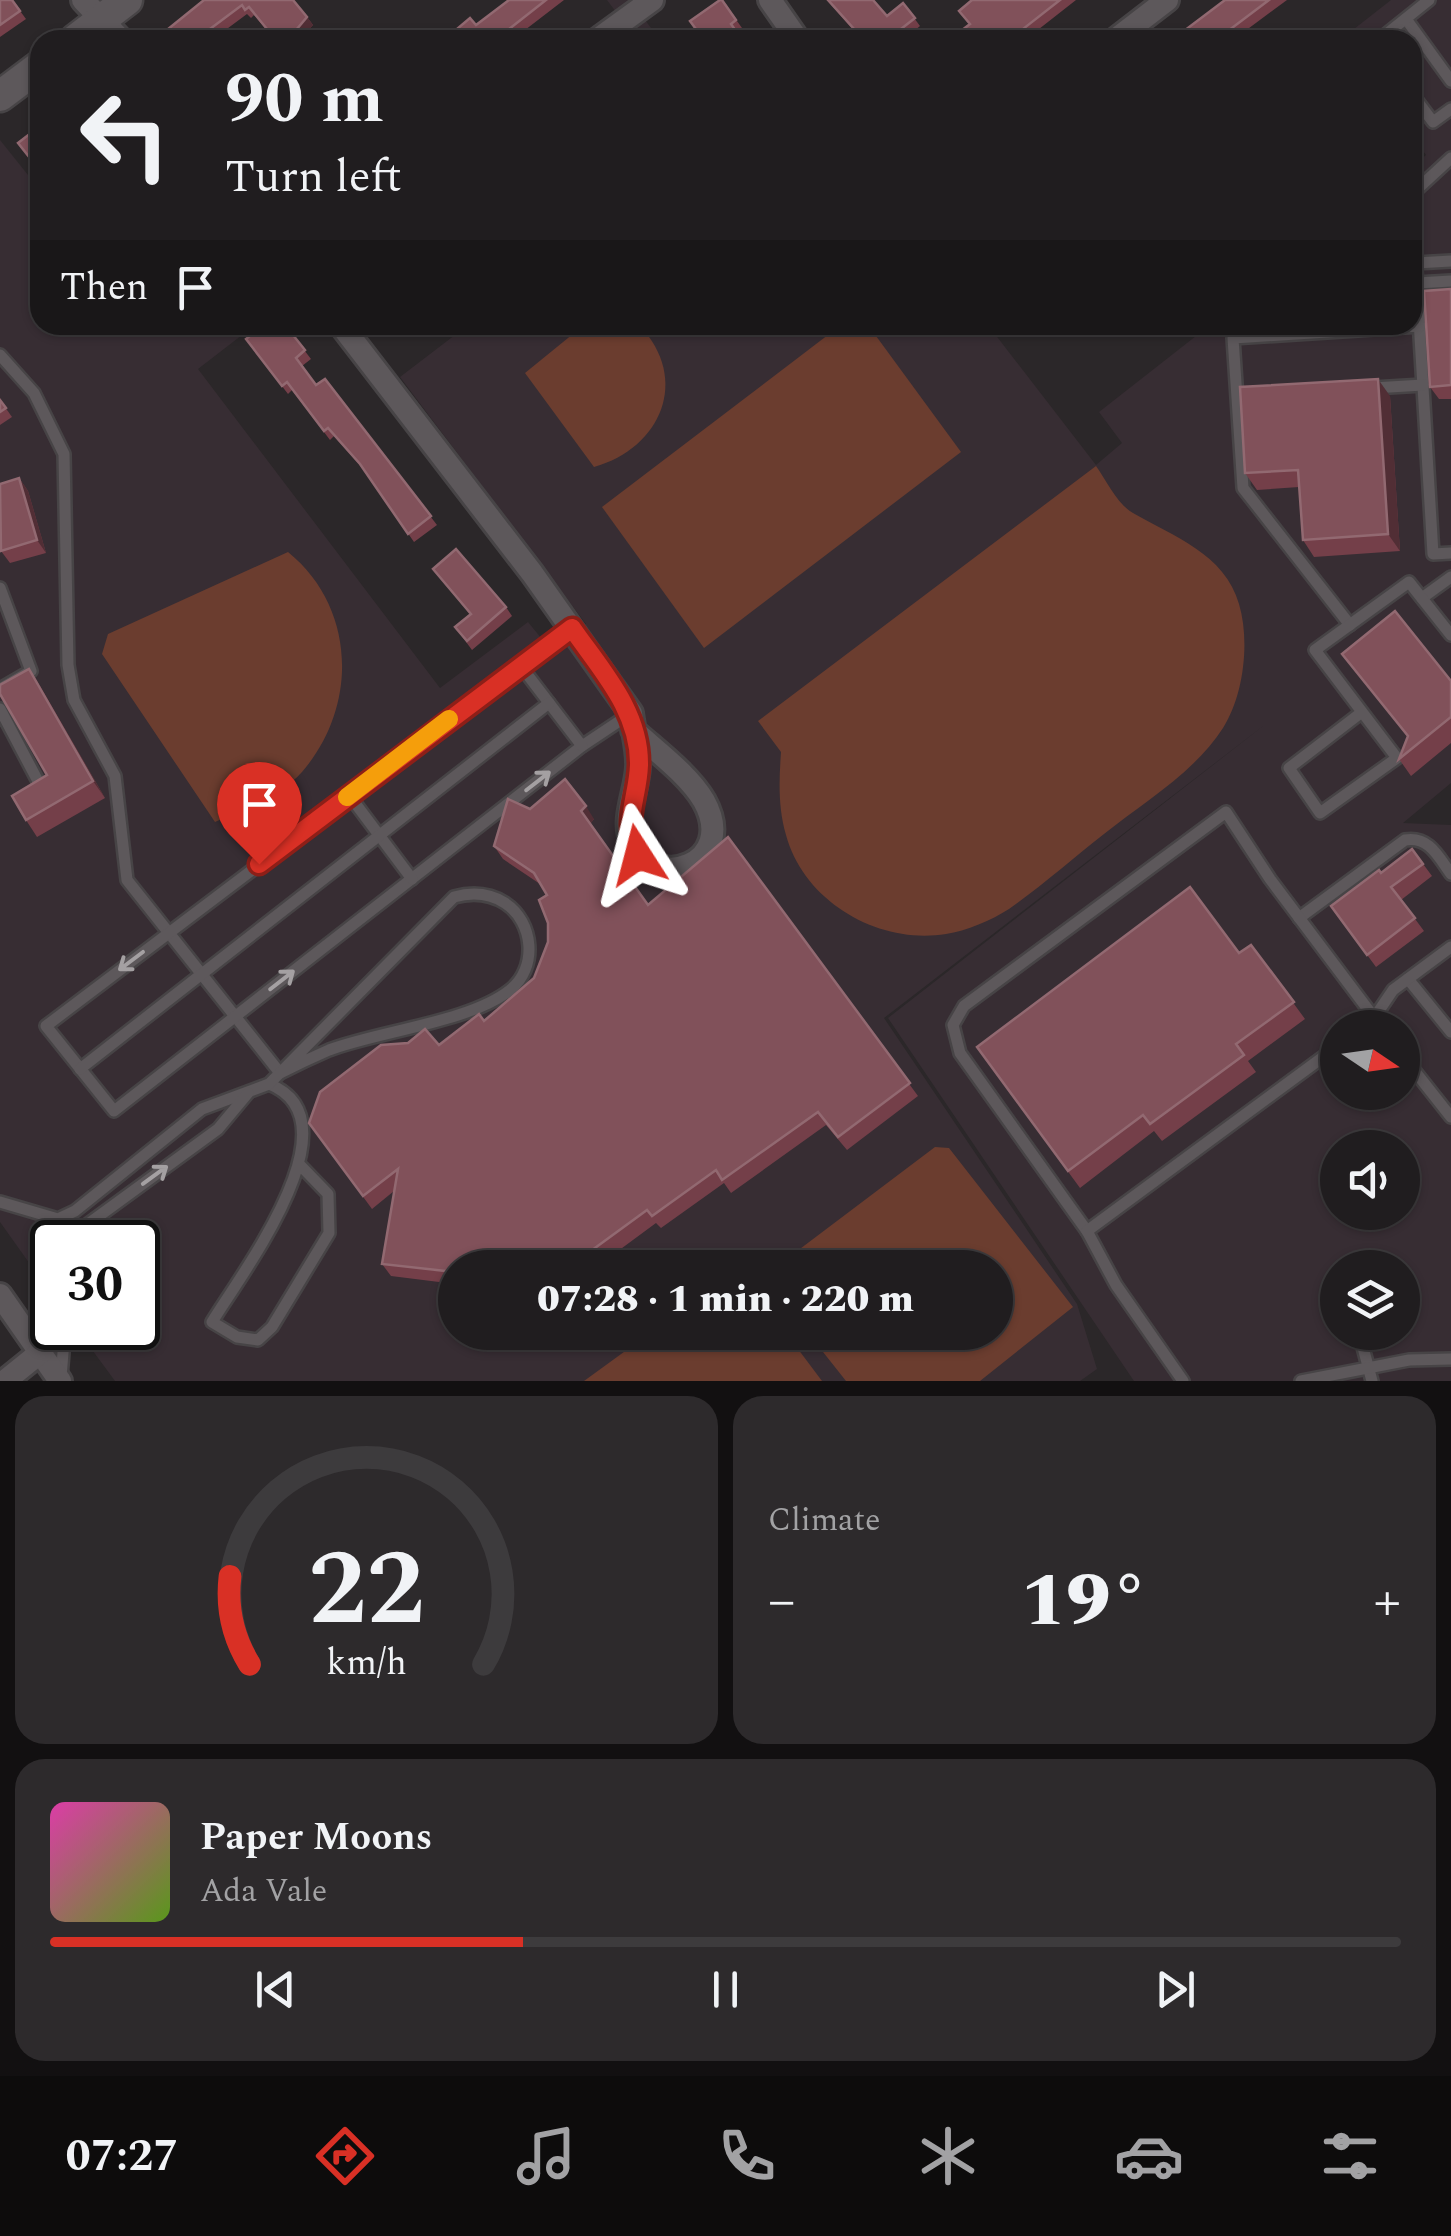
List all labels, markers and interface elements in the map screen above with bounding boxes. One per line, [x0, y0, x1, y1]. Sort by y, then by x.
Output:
text: 90 m [225, 47, 384, 153]
icon: left [60, 70, 190, 200]
text: Turn left [225, 143, 402, 212]
text: Then [60, 259, 148, 317]
icon: arrive [168, 260, 223, 315]
pin [217, 762, 302, 865]
one-way arrow [524, 770, 551, 791]
icon: arrive [232, 777, 287, 832]
position arrow [586, 803, 690, 907]
one-way arrow [118, 950, 145, 971]
one-way arrow [268, 970, 295, 991]
north arrow [1320, 1010, 1420, 1110]
map controls [1320, 1010, 1420, 1350]
button: sound [1320, 1130, 1420, 1230]
one-way arrow [141, 1165, 168, 1186]
speed limit sign: 30 [30, 1220, 160, 1350]
button: layers [1320, 1250, 1420, 1350]
text: 07:28 · 1 min · 220 m [537, 1271, 914, 1329]
text: Climate [768, 1496, 880, 1545]
text: 22 [308, 1512, 425, 1670]
text: 19° [1021, 1545, 1148, 1659]
text: − [768, 1560, 796, 1643]
text: + [1373, 1560, 1401, 1643]
text: km/h [326, 1636, 407, 1691]
text: Paper Moons [200, 1809, 432, 1867]
text: Ada Vale [200, 1867, 327, 1916]
icon: previous [248, 1962, 303, 2017]
icon: pause [698, 1962, 753, 2017]
icon: next [1148, 1962, 1203, 2017]
icon: directions [310, 2121, 380, 2191]
icon: music [511, 2121, 581, 2191]
icon: phone [712, 2121, 782, 2191]
icon: climate [913, 2121, 983, 2191]
icon: car [1114, 2121, 1184, 2191]
icon: filters [1315, 2121, 1385, 2191]
text: 07:27 [66, 2122, 179, 2191]

